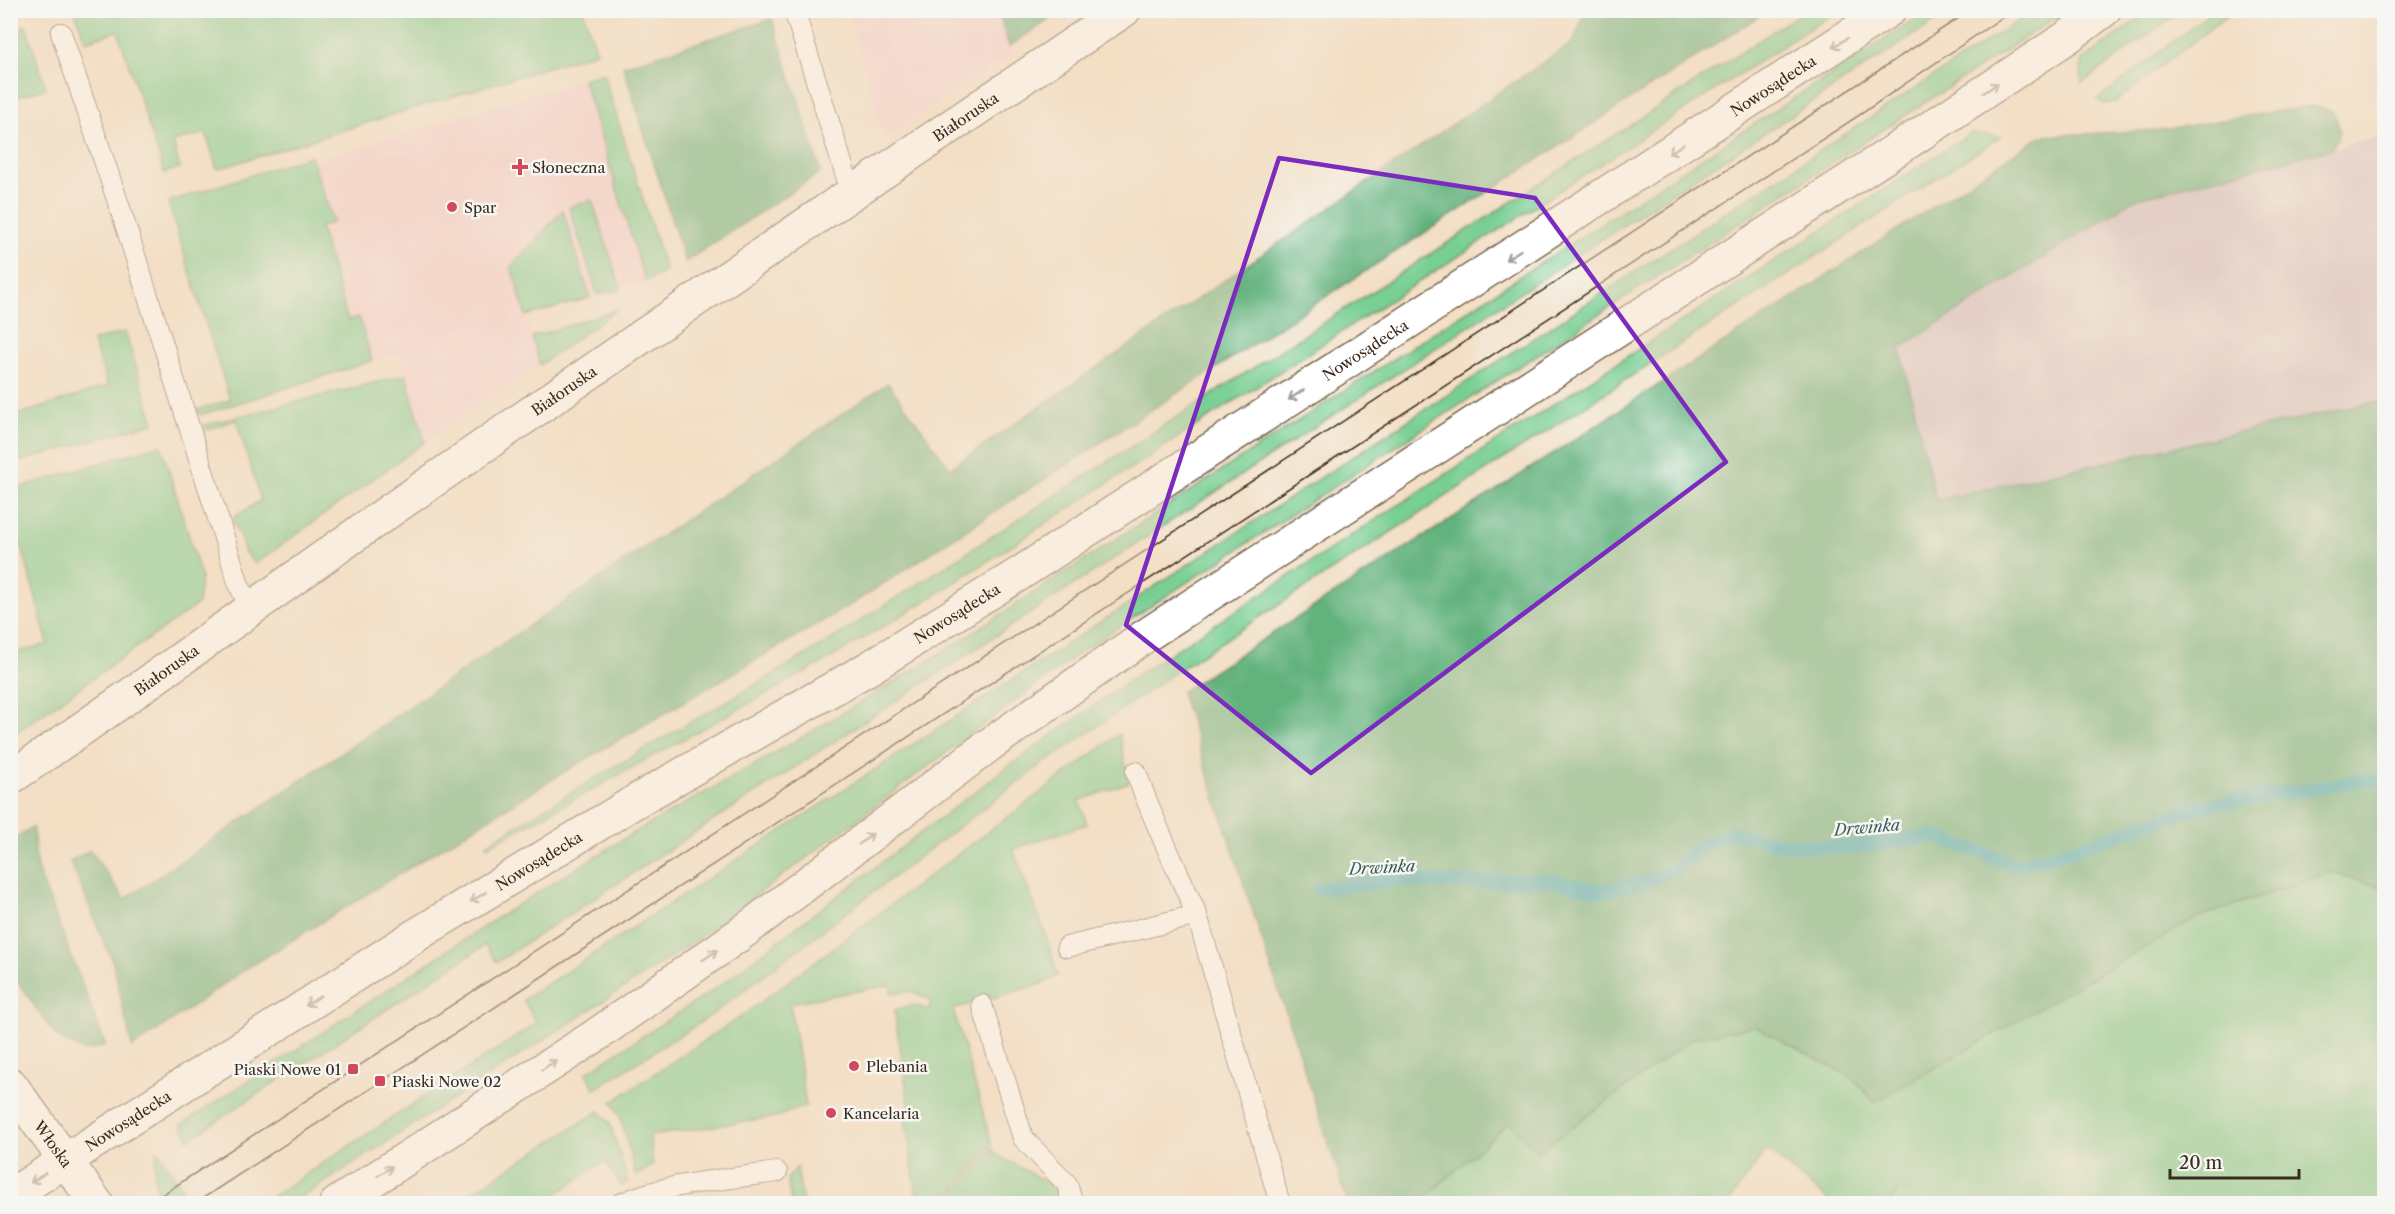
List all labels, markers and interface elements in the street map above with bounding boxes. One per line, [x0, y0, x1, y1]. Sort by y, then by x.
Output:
one-way arrow [1832, 37, 1849, 49]
street label: Nowosądecka [1727, 51, 1819, 120]
one-way arrow [1982, 81, 1999, 93]
street label: Białoruska [929, 88, 1002, 145]
one-way arrow [1668, 142, 1685, 155]
place label: Słoneczna [532, 158, 606, 177]
marker: Słoneczna [513, 160, 527, 174]
place label: Spar [464, 198, 497, 217]
marker: Spar [445, 200, 459, 214]
one-way arrow [1505, 249, 1522, 261]
street label: Nowosądecka [1319, 315, 1412, 384]
street label: Białoruska [527, 361, 600, 419]
one-way arrow [1288, 389, 1305, 401]
street label: Nowosądecka [910, 579, 1003, 647]
street label: Białoruska [130, 640, 202, 699]
water label: Drwinka [1831, 814, 1901, 840]
street label: Nowosądecka [492, 827, 585, 894]
one-way arrow [858, 832, 874, 845]
water label: Drwinka [1346, 855, 1416, 879]
one-way arrow [470, 892, 487, 904]
one-way arrow [701, 949, 718, 961]
one-way arrow [305, 995, 322, 1007]
place label: Plebania [866, 1057, 928, 1076]
one-way arrow [540, 1059, 557, 1071]
marker: Plebania [847, 1059, 861, 1073]
place label: Piaski Nowe 01 [234, 1060, 342, 1079]
marker: Piaski Nowe 01 [346, 1062, 360, 1076]
place label: Piaski Nowe 02 [392, 1072, 501, 1091]
marker: Piaski Nowe 02 [373, 1074, 387, 1088]
street label: Nowosądecka [81, 1086, 174, 1155]
place label: Kancelaria [843, 1104, 919, 1123]
marker: Kancelaria [824, 1106, 838, 1120]
street label: Włoska [29, 1116, 77, 1171]
scale bar [2170, 1142, 2299, 1180]
text: 20 m [2179, 1152, 2223, 1174]
one-way arrow [376, 1165, 393, 1177]
one-way arrow [30, 1172, 47, 1184]

